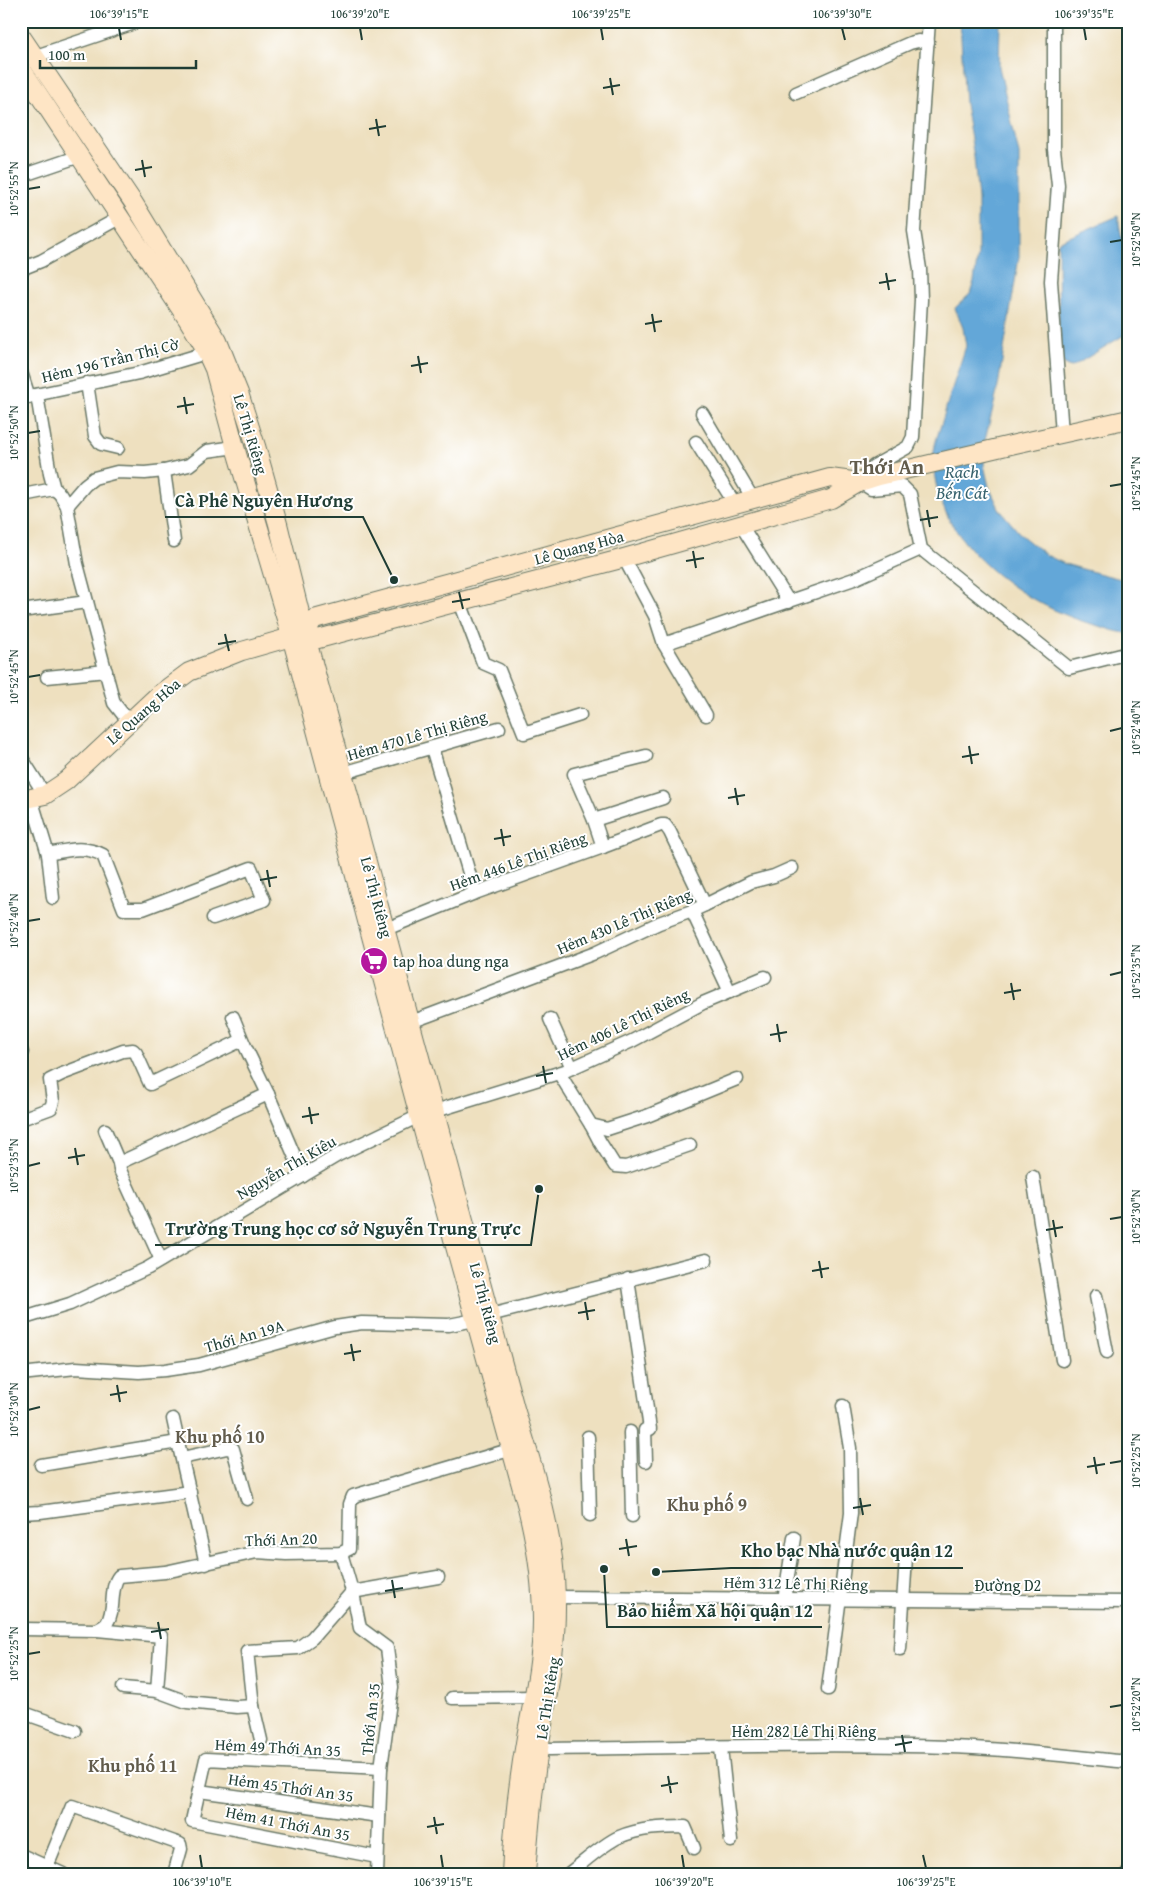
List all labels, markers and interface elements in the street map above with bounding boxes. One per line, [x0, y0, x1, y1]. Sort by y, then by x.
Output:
text: 106°39'15"E [89, 5, 149, 22]
text: 106°39'20"E [330, 5, 390, 22]
text: 106°39'25"E [571, 5, 631, 22]
text: 106°39'30"E [812, 5, 872, 22]
text: 106°39'35"E [1054, 5, 1114, 22]
scale bar [40, 38, 196, 70]
text: 100 m [48, 44, 86, 65]
text: 10°52'55"N [5, 161, 22, 217]
text: 10°52'50"N [1127, 212, 1144, 268]
street label: Hẻm 196 Trần Thị Cờ [39, 331, 182, 389]
street label: Lê Thị Riêng [227, 391, 275, 477]
text: 10°52'50"N [5, 405, 22, 461]
district label: Thới An [850, 451, 925, 482]
text: 10°52'45"N [1127, 456, 1144, 512]
water label: Rạch Bến Cát [935, 458, 988, 506]
callout: Cà Phê Nguyên Hương [165, 484, 363, 517]
text: Cà Phê Nguyên Hương [175, 487, 353, 514]
street label: Lê Quang Hòa [532, 523, 627, 570]
text: 10°52'45"N [5, 649, 22, 705]
street label: Lê Quang Hòa [101, 672, 186, 750]
text: 10°52'40"N [1127, 700, 1144, 756]
street label: Hẻm 470 Lê Thị Riêng [344, 704, 490, 766]
street label: Hẻm 446 Lê Thị Riêng [446, 825, 590, 897]
street label: Lê Thị Riêng [355, 854, 399, 940]
street label: Hẻm 430 Lê Thị Riêng [553, 882, 695, 960]
text: 10°52'40"N [5, 893, 22, 949]
text: 10°52'35"N [1127, 944, 1144, 1000]
supermarket icon: tap hoa dung nga [359, 946, 389, 976]
place label: tap hoa dung nga [393, 949, 509, 973]
street label: Hẻm 406 Lê Thị Riêng [553, 982, 693, 1066]
street label: Nguyễn Thị Kiêu [232, 1129, 340, 1205]
text: 10°52'35"N [5, 1138, 22, 1194]
text: 10°52'30"N [1127, 1189, 1144, 1245]
callout: Trường Trung học cơ sở Nguyễn Trung Trực [155, 1212, 531, 1245]
text: Trường Trung học cơ sở Nguyễn Trung Trực [165, 1215, 521, 1242]
street label: Lê Thị Riêng [464, 1260, 508, 1346]
street label: Thới An 19A [201, 1313, 287, 1359]
text: 10°52'30"N [5, 1382, 22, 1438]
district label: Khu phố 10 [175, 1423, 265, 1450]
text: 10°52'25"N [1127, 1433, 1144, 1489]
district label: Khu phố 9 [667, 1491, 747, 1518]
street label: Thới An 20 [244, 1526, 318, 1552]
callout: Kho bạc Nhà nước quận 12 [731, 1535, 963, 1568]
text: Kho bạc Nhà nước quận 12 [741, 1537, 953, 1564]
street label: Hẻm 312 Lê Thị Riêng [724, 1570, 868, 1596]
street label: Đường D2 [975, 1573, 1041, 1597]
callout: Bảo hiểm Xã hội quận 12 [607, 1594, 822, 1627]
text: Bảo hiểm Xã hội quận 12 [617, 1597, 813, 1624]
text: 10°52'25"N [5, 1626, 22, 1682]
street label: Lê Thị Riêng [529, 1655, 565, 1741]
text: 10°52'20"N [1127, 1677, 1144, 1733]
street label: Thới An 35 [354, 1682, 386, 1756]
street label: Hẻm 282 Lê Thị Riêng [732, 1719, 876, 1743]
street label: Hẻm 49 Thới An 35 [214, 1732, 342, 1762]
district label: Khu phố 11 [88, 1752, 178, 1779]
street label: Hẻm 45 Thới An 35 [227, 1766, 355, 1808]
street label: Hẻm 41 Thới An 35 [224, 1799, 352, 1847]
text: 106°39'10"E [172, 1873, 232, 1890]
text: 106°39'15"E [413, 1873, 473, 1890]
text: 106°39'20"E [654, 1873, 714, 1890]
text: 106°39'25"E [896, 1873, 956, 1890]

